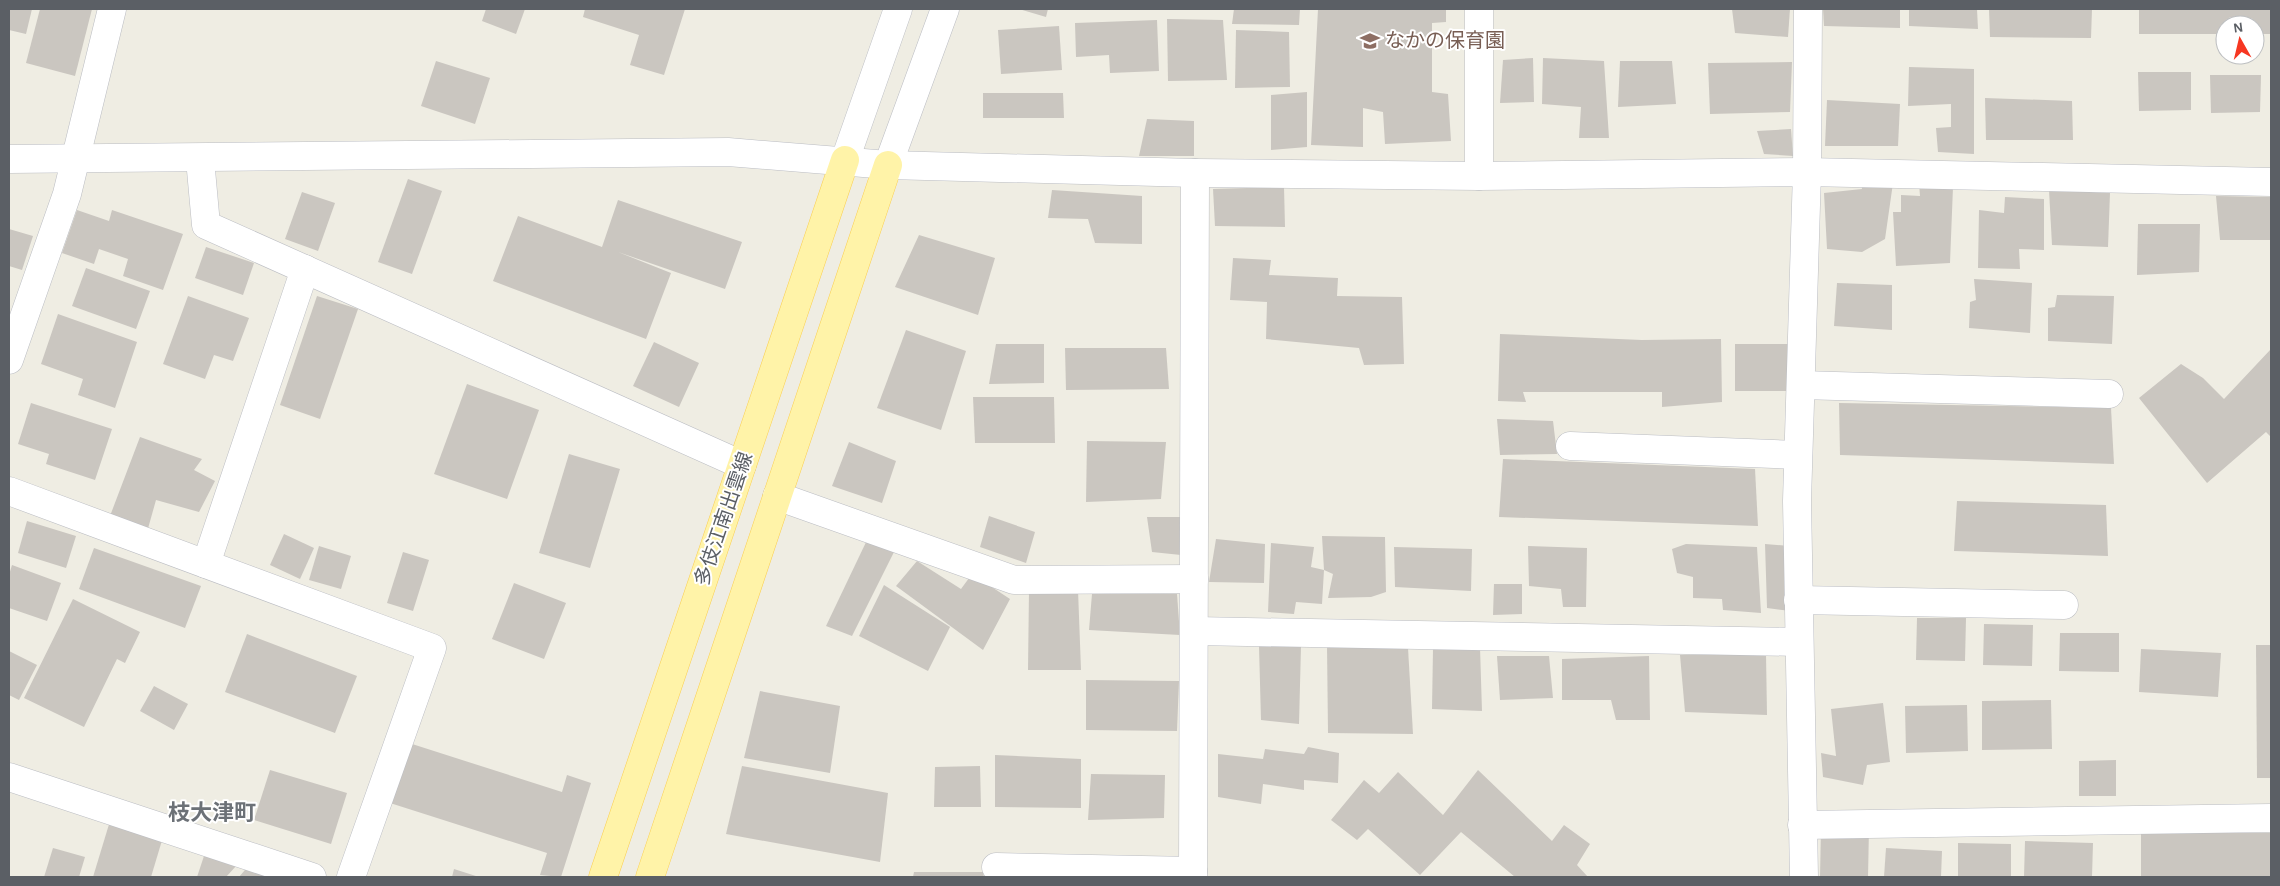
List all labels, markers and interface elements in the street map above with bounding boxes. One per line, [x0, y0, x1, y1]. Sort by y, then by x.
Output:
north arrow [2215, 15, 2265, 65]
text: N [2233, 21, 2244, 36]
school or university icon: なかの保育園 [1359, 30, 1381, 52]
place label: なかの保育園 [1385, 30, 1505, 51]
street label: 多伎江南出雲線 [690, 449, 756, 588]
district label: 枝大津町 [168, 801, 256, 824]

